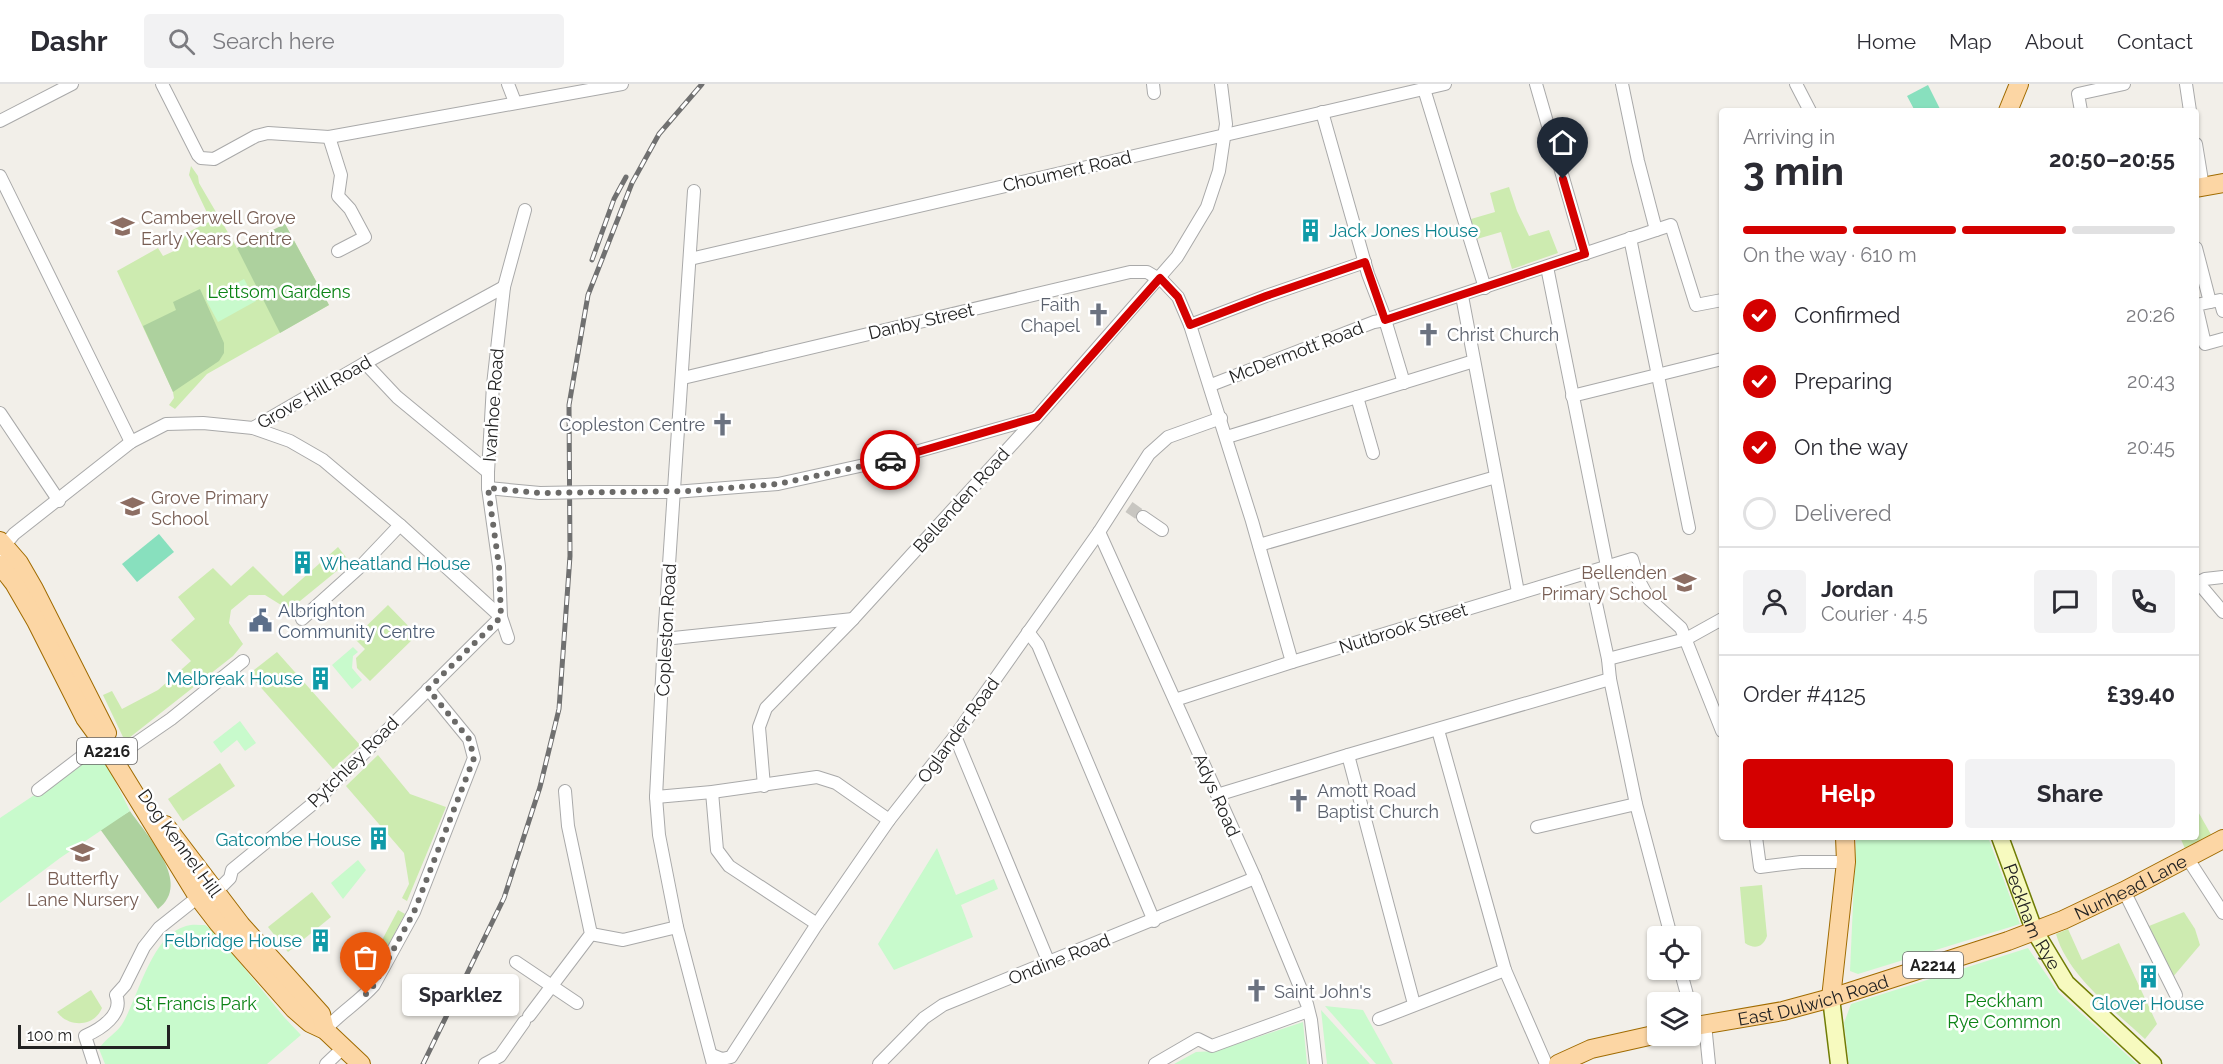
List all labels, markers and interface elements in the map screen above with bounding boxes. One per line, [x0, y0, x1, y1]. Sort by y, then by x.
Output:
search box [144, 14, 564, 68]
text: Dashr [30, 25, 108, 58]
icon: search [165, 25, 198, 58]
text: Search here [213, 28, 335, 54]
text: Home [1857, 29, 1916, 54]
text: Map [1949, 29, 1992, 54]
text: About [2025, 29, 2084, 54]
text: Contact [2117, 29, 2193, 54]
pin [1537, 117, 1588, 179]
text: Arriving in [1743, 125, 1835, 149]
icon: home [1546, 126, 1579, 159]
street label: Choumert Road [1001, 146, 1133, 196]
text: 20:50–20:55 [2049, 146, 2175, 172]
text: 3 min [1743, 148, 1844, 194]
place label: Camberwell Grove Early Years Centre [141, 207, 296, 249]
school or university icon: Camberwell Grove Early Years Centre [110, 214, 136, 240]
building icon: Jack Jones House [1298, 217, 1324, 243]
place label: Jack Jones House [1329, 220, 1479, 241]
text: On the way · 610 m [1743, 243, 1917, 267]
park label: Lettsom Gardens [207, 281, 351, 302]
place label: Faith Chapel [1021, 294, 1080, 336]
street label: Danby Street [866, 299, 976, 343]
icon: check [1743, 299, 1776, 332]
church icon: Faith Chapel [1085, 301, 1111, 327]
text: Confirmed [1794, 302, 1901, 328]
text: 20:26 [2126, 303, 2175, 327]
street label: McDermott Road [1226, 317, 1366, 387]
church icon: Christ Church [1416, 321, 1442, 347]
place label: Christ Church [1447, 324, 1559, 345]
street label: Ivanhoe Road [479, 348, 507, 462]
street label: Grove Hill Road [253, 351, 375, 433]
icon: check [1743, 365, 1776, 398]
text: Preparing [1794, 368, 1892, 394]
text: 20:43 [2127, 369, 2175, 393]
church icon: Copleston Centre [710, 411, 736, 437]
place label: Copleston Centre [559, 414, 705, 435]
courier [860, 430, 920, 490]
icon: check [1743, 431, 1776, 464]
text: On the way [1794, 434, 1908, 460]
text: 20:45 [2127, 435, 2175, 459]
street label: Bellenden Road [909, 443, 1013, 557]
icon: car [874, 444, 907, 477]
place label: Grove Primary School [151, 487, 269, 529]
school or university icon: Grove Primary School [120, 494, 146, 520]
text: Delivered [1794, 500, 1892, 526]
building icon: Wheatland House [289, 550, 315, 576]
place label: Wheatland House [320, 553, 471, 574]
place label: Bellenden Primary School [1541, 562, 1667, 604]
street label: Copleston Road [652, 563, 680, 697]
school or university icon: Bellenden Primary School [1672, 569, 1698, 595]
button: person [1743, 570, 1806, 633]
button: chat [2034, 570, 2097, 633]
button: phone [2112, 570, 2175, 633]
text: Jordan [1821, 576, 1893, 602]
street label: Nutbrook Street [1336, 598, 1470, 658]
place label: Albrighton Community Centre [278, 600, 436, 642]
text: Courier · 4.5 [1821, 602, 1928, 626]
public building icon: Albrighton Community Centre [247, 607, 273, 633]
building icon: Melbreak House [308, 665, 334, 691]
place label: Melbreak House [166, 668, 303, 689]
street label: Oglander Road [913, 673, 1003, 787]
text: Order #4125 [1743, 681, 1866, 707]
text: £39.40 [2107, 681, 2175, 707]
street label: Pytchley Road [303, 712, 403, 812]
road number: A2216 [77, 738, 137, 764]
street label: Adys Road [1189, 750, 1245, 840]
button: Help [1743, 759, 1953, 828]
button: Share [1965, 759, 2175, 828]
place label: Amott Road Baptist Church [1317, 780, 1439, 822]
street label: Dog Kennel Hill [134, 785, 226, 901]
church icon: Amott Road Baptist Church [1286, 787, 1312, 813]
building icon: Gatcombe House [366, 826, 392, 852]
place label: Gatcombe House [215, 829, 361, 850]
school or university icon: Butterfly Lane Nursery [70, 839, 96, 865]
street label: Nunhead Lane [2071, 849, 2190, 924]
street label: Peckham Rye [2000, 861, 2066, 974]
place label: Butterfly Lane Nursery [27, 868, 139, 910]
map controls [1647, 926, 1701, 1046]
button: locate [1647, 926, 1701, 980]
building icon: Felbridge House [307, 927, 333, 953]
street label: Ondine Road [1005, 929, 1113, 989]
place label: Felbridge House [164, 930, 302, 951]
pin [340, 932, 391, 994]
icon: bag [349, 941, 382, 974]
road number: A2214 [1903, 952, 1963, 978]
building icon: Glover House [2135, 964, 2161, 990]
street label: East Dulwich Road [1736, 970, 1891, 1029]
callout: Sparklez [402, 973, 519, 1015]
church icon: Saint John's [1243, 978, 1269, 1004]
place label: Saint John's [1274, 981, 1372, 1002]
text: Sparklez [419, 983, 502, 1007]
park label: Peckham Rye Common [1947, 990, 2061, 1032]
button: layers [1647, 992, 1701, 1046]
park label: St Francis Park [135, 993, 257, 1014]
place label: Glover House [2092, 993, 2205, 1014]
scale bar [18, 1022, 170, 1050]
text: 100 m [27, 1026, 72, 1045]

